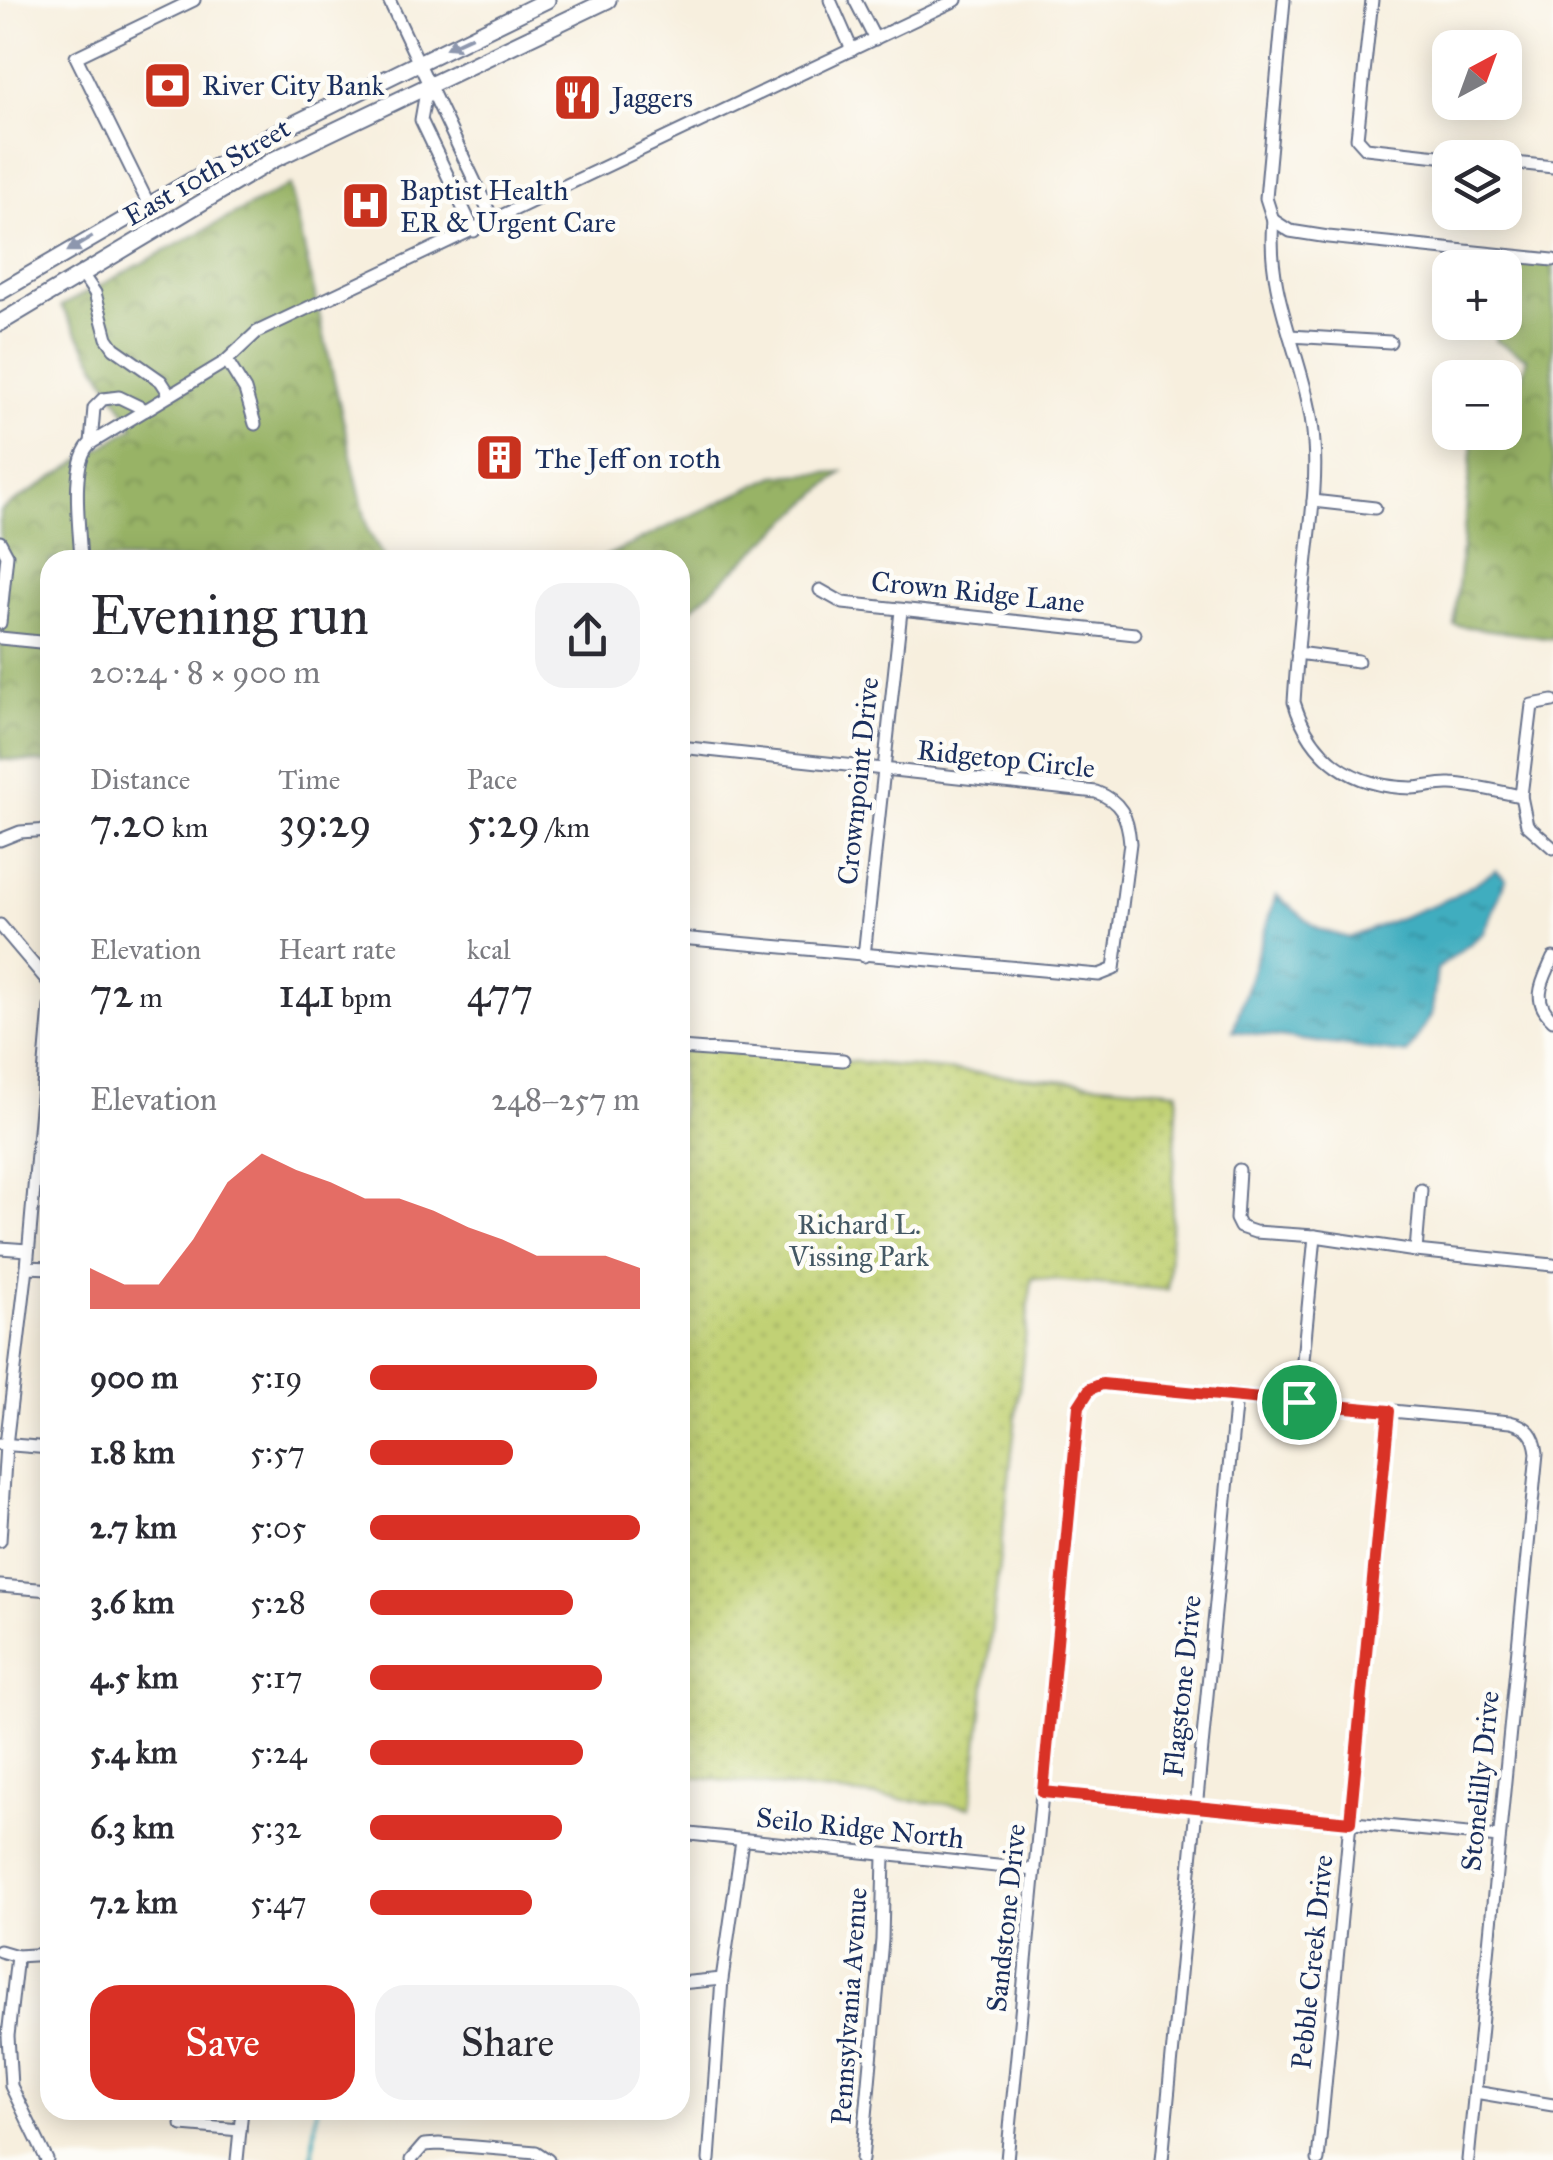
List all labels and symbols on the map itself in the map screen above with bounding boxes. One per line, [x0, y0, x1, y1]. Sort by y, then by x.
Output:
north arrow [1432, 30, 1522, 120]
one-way arrow [444, 34, 473, 51]
bank icon: River City Bank [141, 59, 193, 111]
place label: River City Bank [202, 68, 385, 103]
restaurant icon: Jaggers [551, 71, 603, 123]
place label: Jaggers [609, 80, 693, 115]
street label: East 10th Street [118, 110, 297, 234]
place label: Baptist Health ER & Urgent Care [400, 173, 616, 240]
hospital icon: Baptist Health ER & Urgent Care [339, 180, 391, 232]
one-way arrow [66, 235, 94, 252]
building icon: The Jeff on 10th [474, 432, 526, 484]
place label: The Jeff on 10th [535, 441, 721, 476]
street label: Crown Ridge Lane [869, 563, 1087, 621]
street label: Crownpoint Drive [830, 675, 886, 887]
street label: Ridgetop Circle [915, 732, 1097, 786]
park label: Richard L. Vissing Park [788, 1207, 929, 1274]
pin [1257, 1360, 1342, 1445]
street label: Flagstone Drive [1155, 1593, 1209, 1779]
street label: Stonelilly Drive [1453, 1689, 1507, 1873]
street label: Seilo Ridge North [754, 1800, 966, 1856]
street label: Sandstone Drive [979, 1822, 1033, 2014]
street label: Pebble Creek Drive [1283, 1853, 1341, 2071]
street label: Pennsylvania Avenue [823, 1886, 875, 2126]

